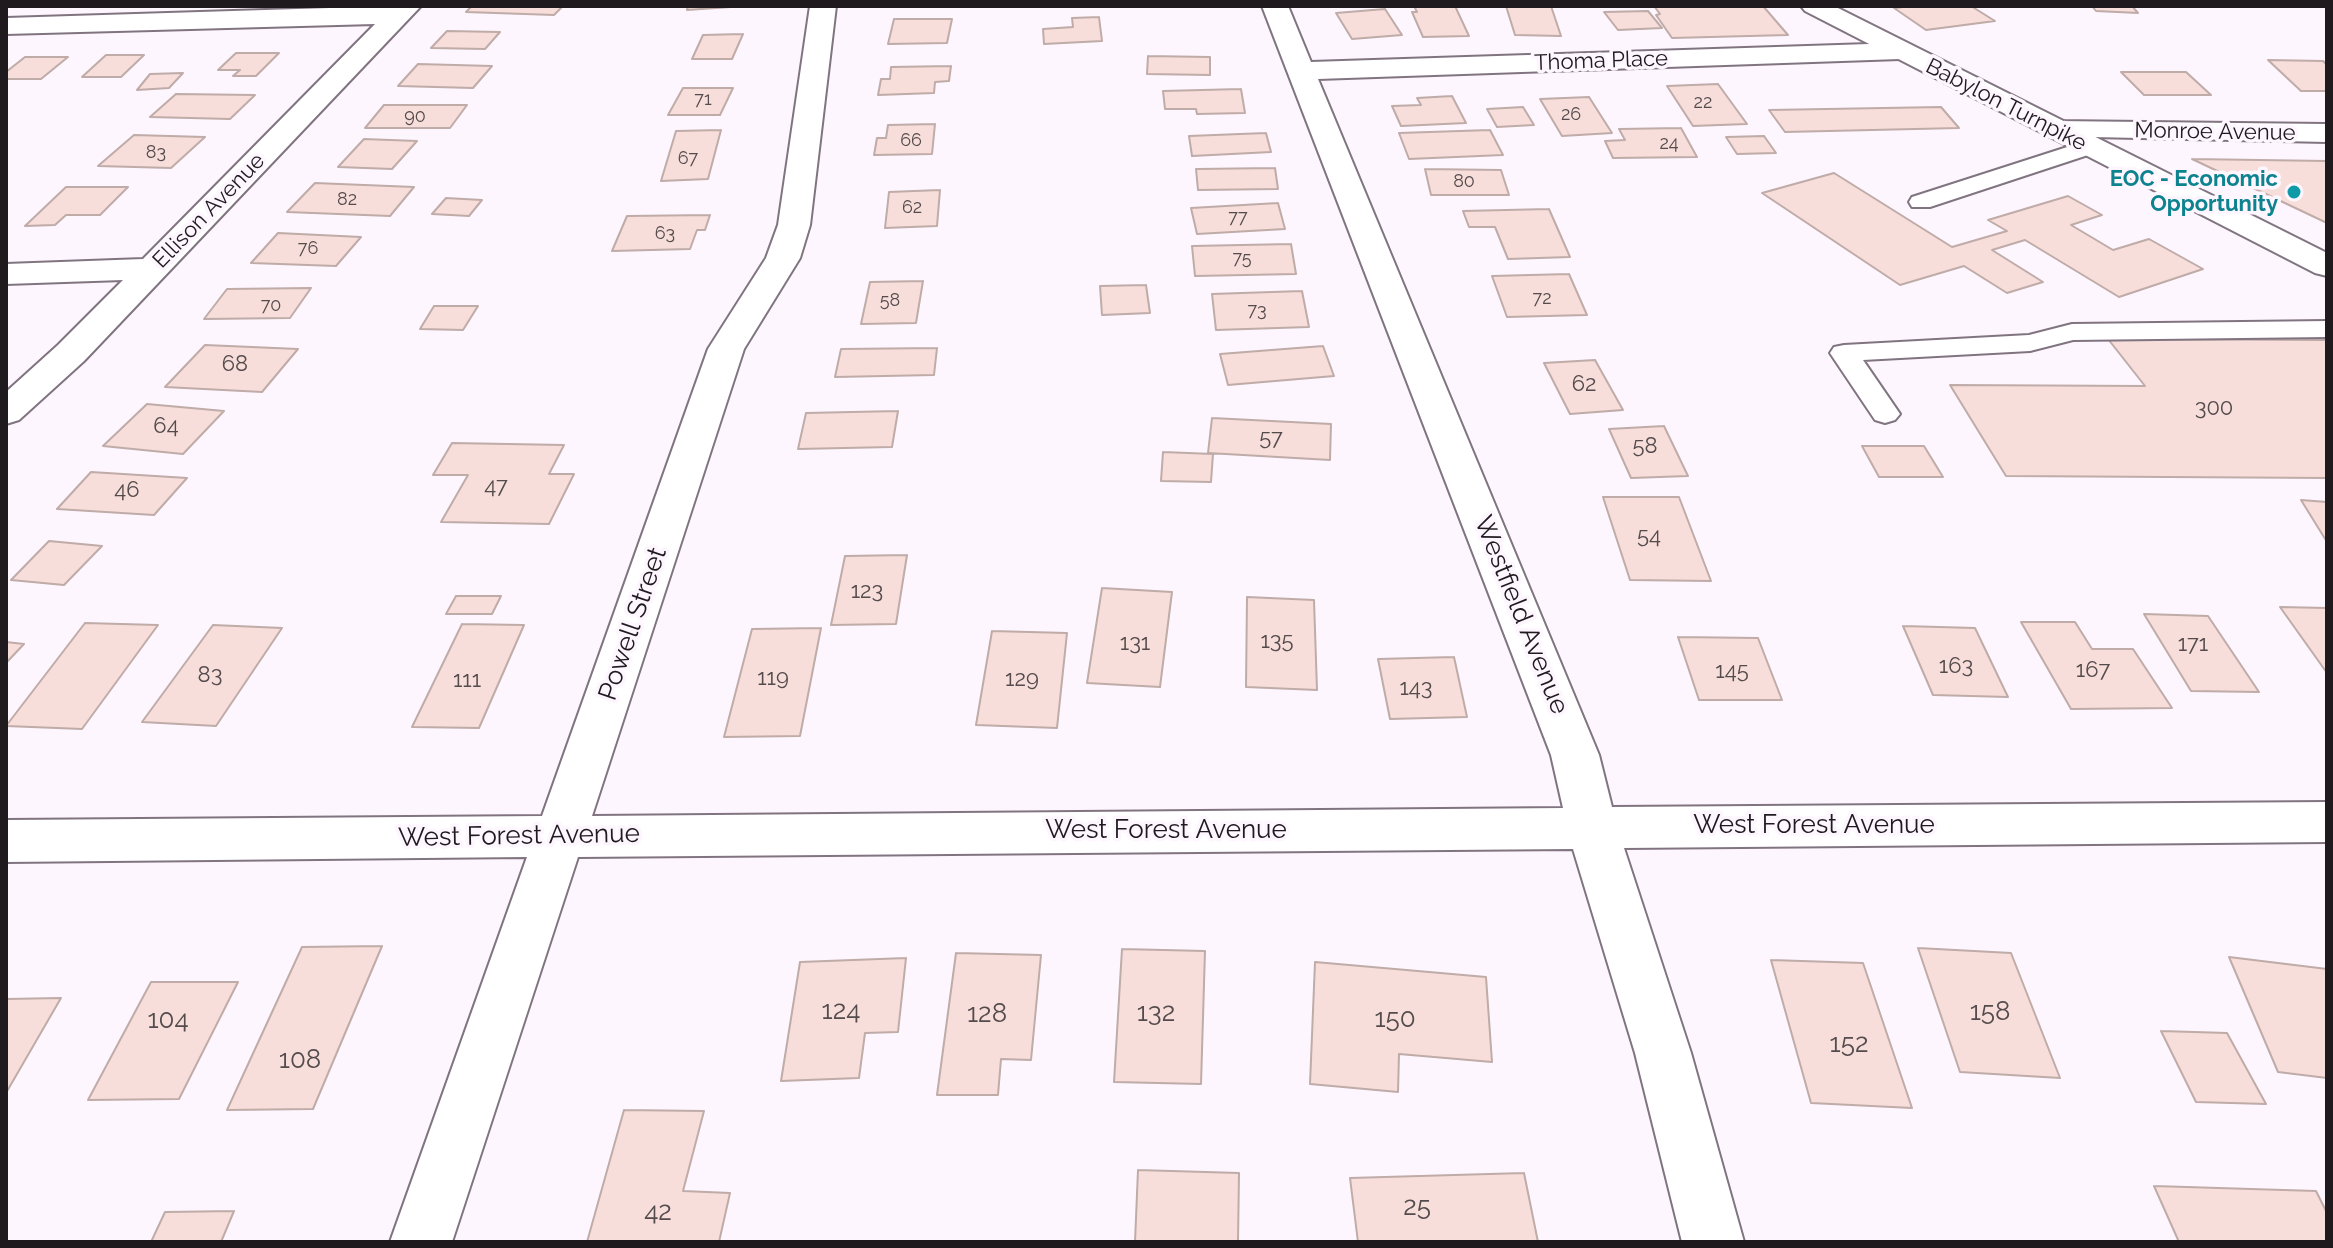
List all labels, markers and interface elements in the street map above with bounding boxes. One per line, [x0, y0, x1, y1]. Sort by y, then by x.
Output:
street label: Thoma Place [1534, 45, 1668, 77]
street label: Babylon Turnpike [1921, 53, 2091, 157]
house number: 71 [694, 89, 712, 111]
house number: 22 [1694, 92, 1712, 114]
house number: 26 [1561, 104, 1581, 126]
house number: 90 [404, 106, 426, 128]
street label: Monroe Avenue [2134, 117, 2296, 147]
house number: 66 [900, 130, 922, 152]
house number: 24 [1659, 133, 1679, 155]
house number: 83 [146, 142, 166, 164]
street label: Ellison Avenue [148, 148, 270, 274]
house number: 67 [678, 148, 698, 170]
place label: EOC - Economic Opportunity [2110, 166, 2278, 218]
house number: 80 [1453, 171, 1475, 193]
marker: EOC - Economic Opportunity [2285, 183, 2303, 201]
house number: 82 [337, 189, 357, 211]
house number: 62 [902, 197, 922, 219]
house number: 77 [1228, 207, 1248, 229]
house number: 63 [655, 223, 675, 245]
house number: 76 [298, 238, 318, 260]
house number: 75 [1232, 248, 1252, 270]
house number: 72 [1532, 288, 1552, 310]
house number: 58 [880, 290, 900, 312]
house number: 70 [261, 295, 281, 317]
house number: 73 [1247, 300, 1267, 322]
house number: 68 [222, 351, 248, 377]
house number: 62 [1572, 371, 1596, 397]
house number: 300 [2195, 395, 2233, 421]
house number: 64 [153, 413, 179, 439]
house number: 57 [1259, 425, 1283, 451]
house number: 58 [1632, 433, 1658, 459]
house number: 47 [484, 473, 508, 499]
house number: 46 [114, 477, 140, 503]
street label: Westfield Avenue [1467, 511, 1575, 719]
house number: 54 [1637, 523, 1661, 549]
street label: Powell Street [592, 543, 674, 705]
house number: 123 [851, 578, 883, 604]
house number: 135 [1260, 628, 1294, 654]
house number: 131 [1120, 630, 1150, 656]
house number: 171 [2178, 631, 2208, 657]
house number: 163 [1939, 653, 1973, 679]
house number: 167 [2076, 657, 2110, 683]
house number: 145 [1715, 658, 1749, 684]
house number: 83 [198, 662, 222, 688]
house number: 119 [757, 665, 789, 691]
house number: 129 [1005, 666, 1039, 692]
house number: 111 [453, 667, 481, 693]
house number: 143 [1399, 675, 1433, 701]
street label: West Forest Avenue [1693, 809, 1935, 841]
street label: West Forest Avenue [1045, 814, 1287, 846]
street label: West Forest Avenue [398, 818, 640, 854]
house number: 124 [822, 995, 860, 1027]
house number: 158 [1970, 996, 2010, 1028]
house number: 132 [1137, 997, 1175, 1029]
house number: 128 [967, 998, 1007, 1030]
house number: 150 [1374, 1003, 1416, 1035]
house number: 104 [147, 1004, 189, 1036]
house number: 152 [1830, 1028, 1868, 1060]
house number: 108 [279, 1044, 321, 1076]
house number: 25 [1403, 1191, 1431, 1223]
house number: 42 [644, 1196, 672, 1228]

